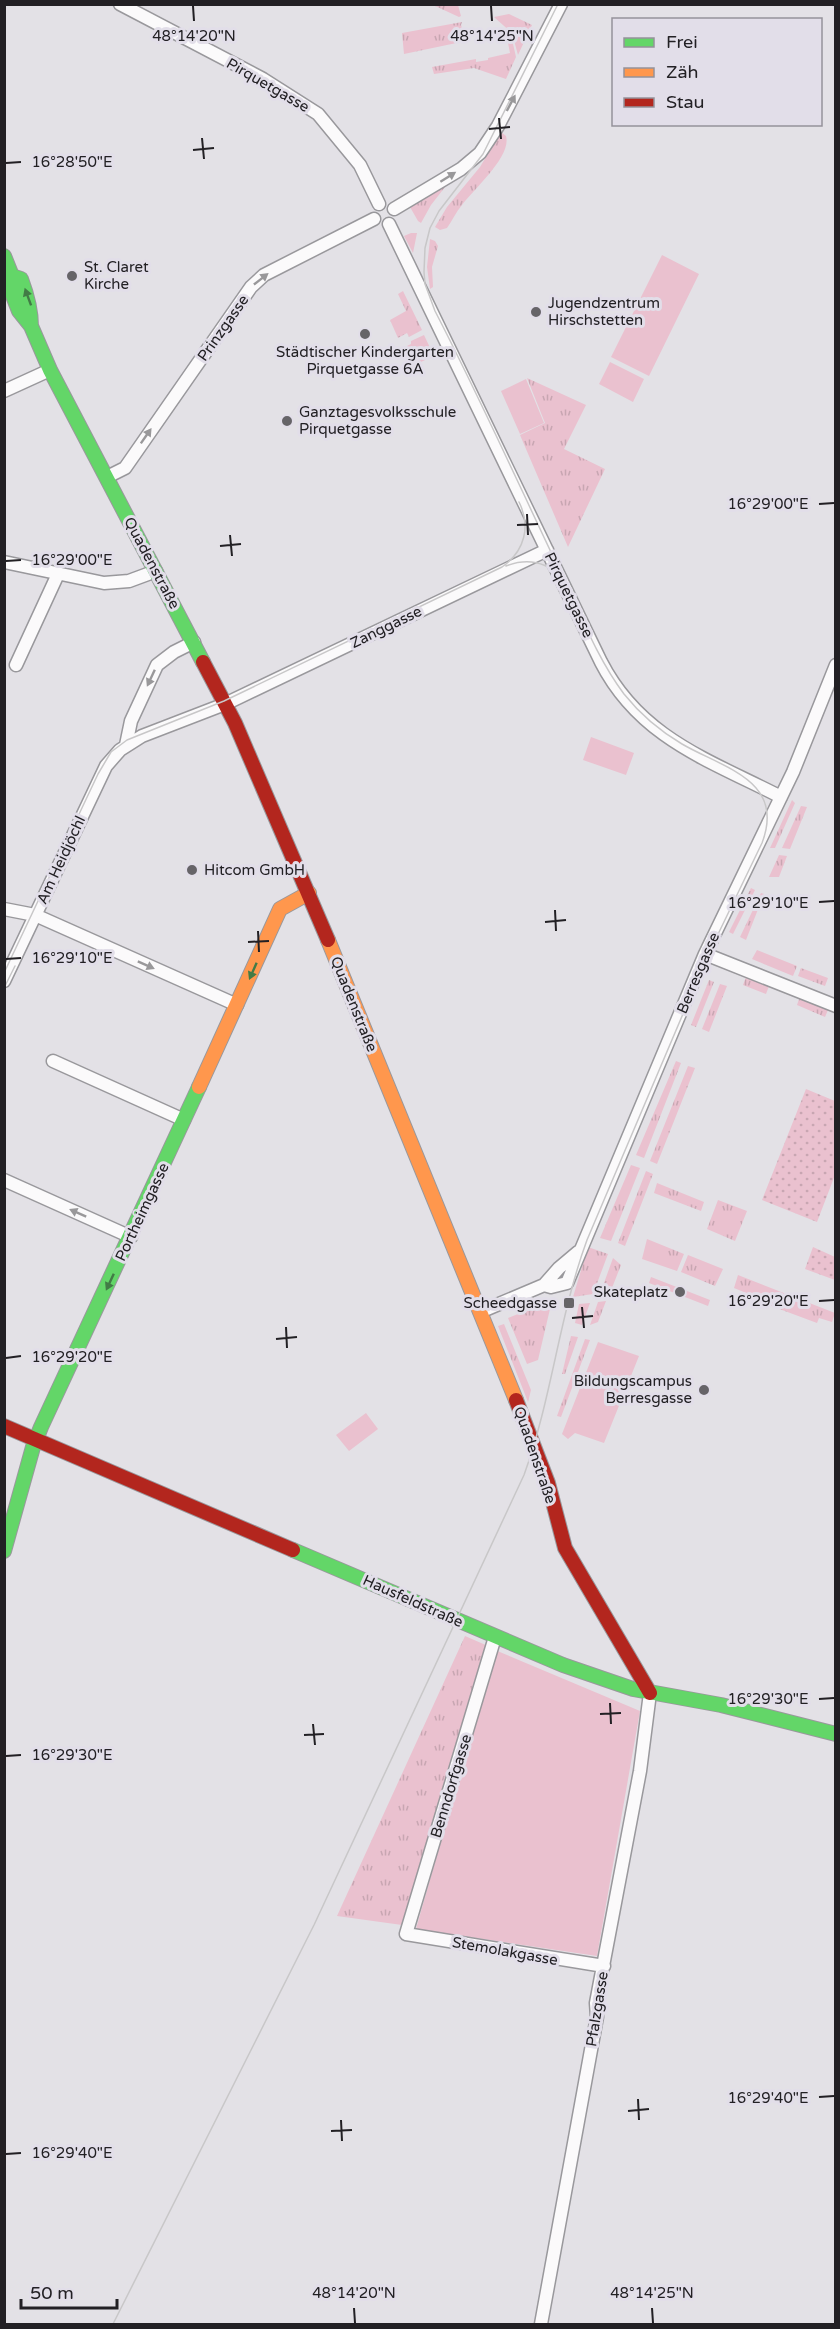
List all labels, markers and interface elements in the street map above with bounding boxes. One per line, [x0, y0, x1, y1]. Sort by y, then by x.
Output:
legend [612, 18, 822, 126]
text: 48°14'20"N [152, 27, 236, 45]
text: 48°14'25"N [450, 27, 534, 45]
text: Frei [666, 31, 698, 53]
street label: Pirquetgasse [223, 54, 313, 116]
text: Zäh [666, 61, 699, 83]
text: Stau [666, 91, 705, 113]
one-way arrow [506, 94, 516, 111]
text: 16°28'50"E [31, 153, 113, 171]
one-way arrow [440, 171, 457, 182]
place label: St. Claret Kirche [84, 258, 149, 293]
marker: St. Claret Kirche [65, 269, 79, 283]
one-way arrow [253, 273, 269, 286]
one-way arrow [23, 288, 33, 306]
street label: Prinzgasse [194, 291, 252, 365]
place label: Jugendzentrum Hirschstetten [548, 294, 660, 329]
marker: Jugendzentrum Hirschstetten [529, 305, 543, 319]
marker: Städtischer Kindergarten Pirquetgasse 6A [358, 327, 372, 341]
place label: Städtischer Kindergarten Pirquetgasse 6A [276, 343, 454, 378]
place label: Ganztagesvolksschule Pirquetgasse [299, 403, 456, 438]
marker: Ganztagesvolksschule Pirquetgasse [280, 414, 294, 428]
one-way arrow [140, 429, 152, 445]
text: 16°29'00"E [727, 495, 809, 513]
street label: Quadenstraße [120, 514, 184, 612]
street label: Pirquetgasse [541, 549, 597, 641]
text: 16°29'00"E [31, 551, 113, 569]
street label: Zanggasse [347, 602, 425, 652]
one-way arrow [146, 670, 155, 687]
street label: Am Heidjöchl [33, 813, 89, 907]
place label: Hitcom GmbH [204, 861, 305, 879]
marker: Hitcom GmbH [185, 863, 199, 877]
text: 16°29'10"E [727, 894, 809, 912]
street label: Berresgasse [673, 930, 723, 1016]
text: 16°29'10"E [31, 949, 113, 967]
street label: Quadenstraße [327, 954, 381, 1054]
one-way arrow [138, 960, 156, 970]
one-way arrow [248, 962, 257, 979]
street label: Portheimgasse [111, 1160, 173, 1264]
one-way arrow [68, 1208, 86, 1218]
one-way arrow [106, 1273, 115, 1290]
place label: Skateplatz [594, 1283, 668, 1301]
marker: Skateplatz [673, 1285, 687, 1299]
text: 16°29'20"E [727, 1292, 809, 1310]
place label: Scheedgasse [463, 1294, 557, 1312]
marker: Scheedgasse [562, 1296, 576, 1310]
text: 16°29'20"E [31, 1348, 113, 1366]
place label: Bildungscampus Berresgasse [574, 1372, 692, 1407]
marker: Bildungscampus Berresgasse [697, 1383, 711, 1397]
street label: Quadenstraße [510, 1404, 560, 1506]
street label: Hausfeldstraße [360, 1571, 466, 1631]
text: 16°29'30"E [727, 1690, 809, 1708]
street label: Benndorfgasse [427, 1732, 475, 1840]
text: 16°29'30"E [31, 1746, 113, 1764]
street label: Stemolakgasse [451, 1933, 559, 1969]
street label: Pfalzgasse [582, 1970, 612, 2048]
text: 16°29'40"E [727, 2089, 809, 2107]
text: 16°29'40"E [31, 2144, 113, 2162]
scale bar [21, 2272, 117, 2310]
text: 50 m [30, 2282, 74, 2304]
text: 48°14'20"N [312, 2284, 396, 2302]
text: 48°14'25"N [610, 2284, 694, 2302]

